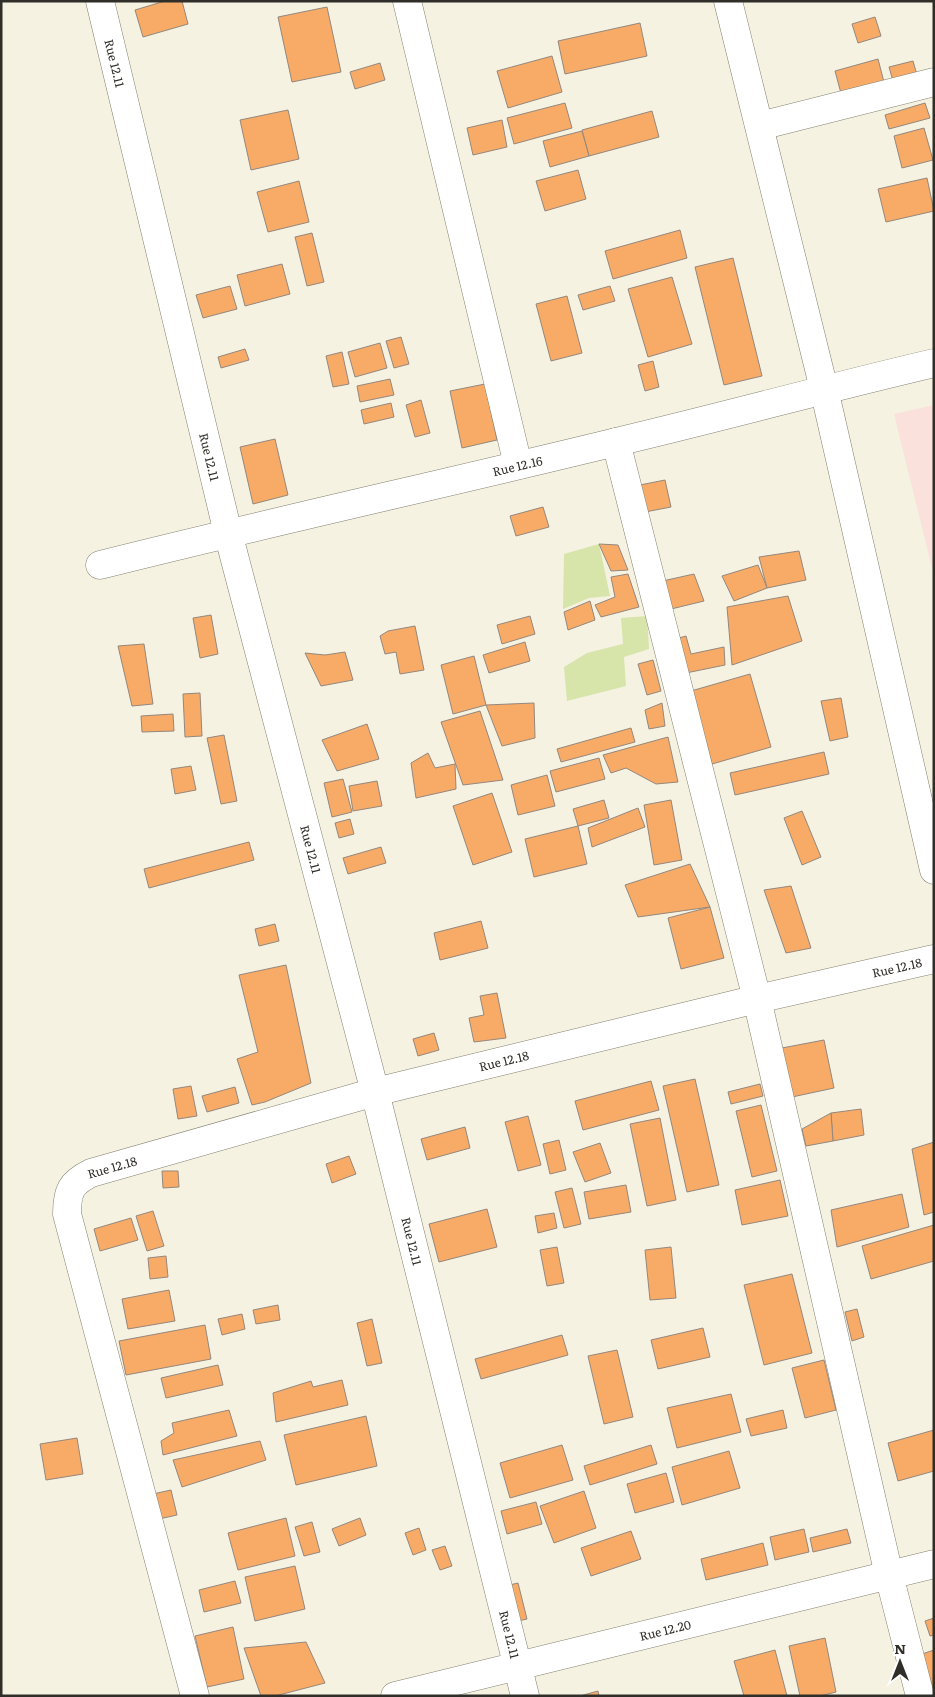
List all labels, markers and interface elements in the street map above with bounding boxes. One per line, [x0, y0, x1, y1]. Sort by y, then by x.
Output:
street label: Rue 12.11 [100, 37, 130, 89]
street label: Rue 12.11 [195, 431, 224, 483]
street label: Rue 12.16 [491, 451, 545, 480]
street label: Rue 12.11 [296, 823, 326, 875]
street label: Rue 12.18 [870, 953, 924, 982]
street label: Rue 12.18 [477, 1046, 531, 1075]
street label: Rue 12.18 [85, 1151, 139, 1183]
street label: Rue 12.11 [397, 1215, 427, 1267]
street label: Rue 12.11 [495, 1608, 524, 1660]
street label: Rue 12.20 [637, 1615, 693, 1645]
north arrow [875, 1637, 925, 1687]
text: N [894, 1638, 906, 1658]

